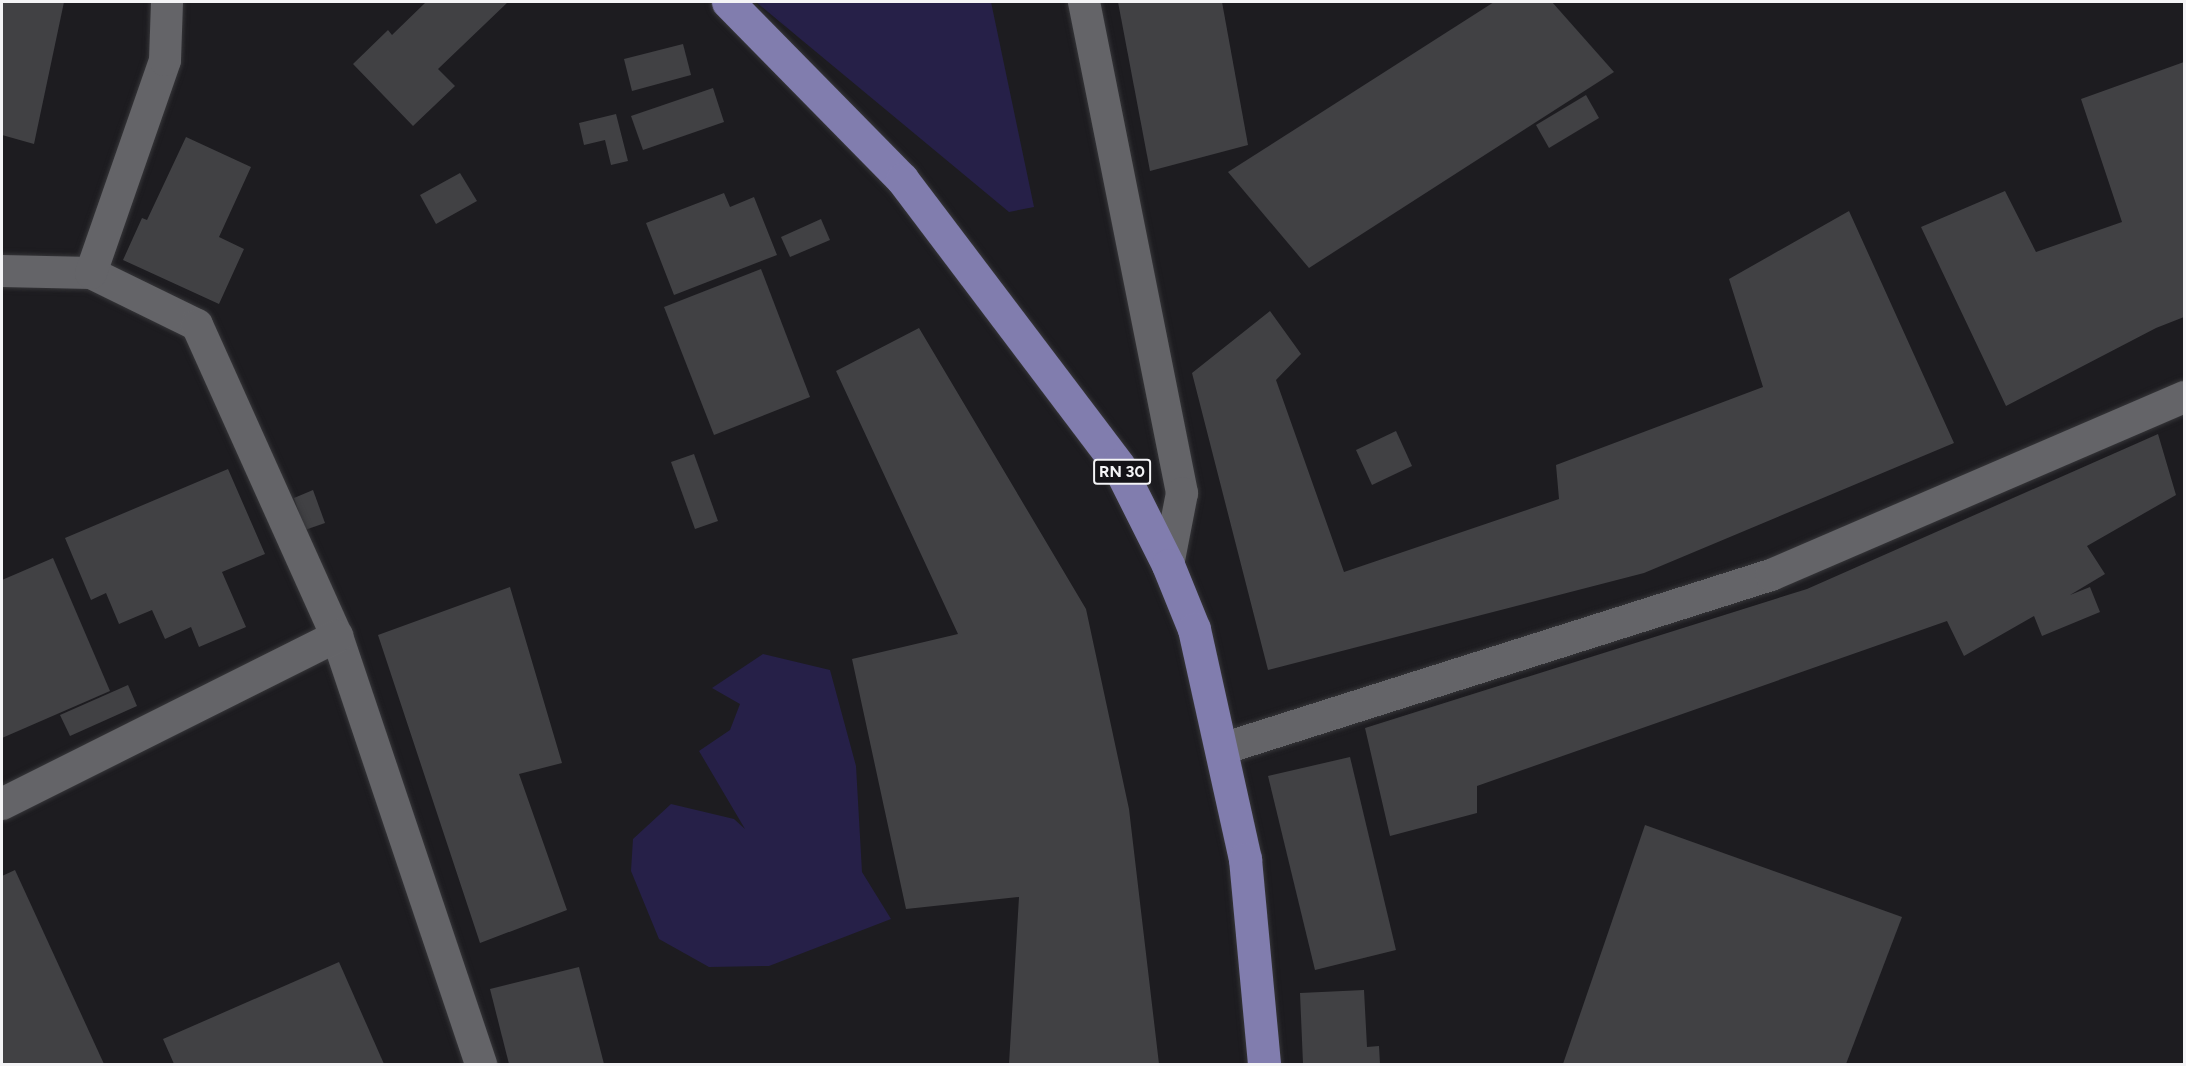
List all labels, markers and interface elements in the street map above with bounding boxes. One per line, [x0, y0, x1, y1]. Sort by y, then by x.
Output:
road number: RN 30 [1092, 459, 1152, 485]

